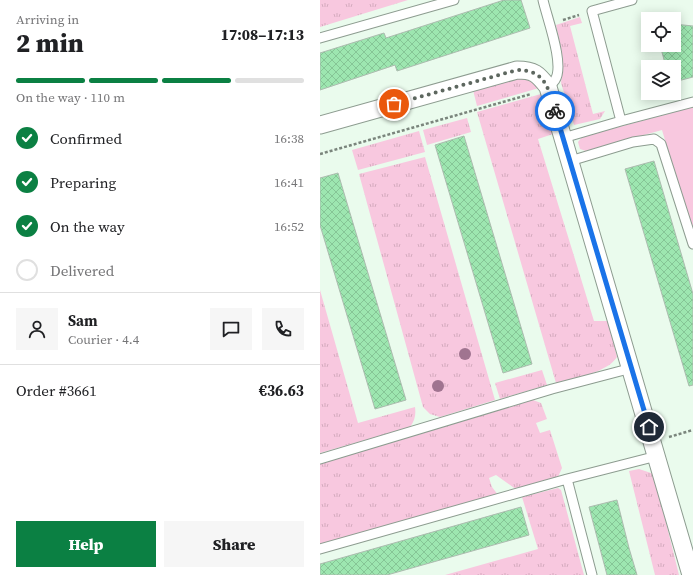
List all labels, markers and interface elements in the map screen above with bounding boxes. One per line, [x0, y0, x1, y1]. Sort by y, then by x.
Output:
text: Arriving in [16, 11, 79, 28]
map controls [641, 12, 681, 100]
button: locate [641, 12, 681, 52]
text: 17:08–17:13 [221, 24, 304, 45]
text: 2 min [16, 25, 84, 61]
button: layers [641, 60, 681, 100]
pin [377, 87, 411, 121]
text: On the way · 110 m [16, 89, 125, 106]
courier [535, 91, 575, 131]
icon: bag [383, 93, 405, 115]
icon: bike [544, 100, 566, 122]
icon: check [16, 127, 38, 149]
text: Confirmed [50, 128, 122, 149]
text: 16:38 [274, 130, 304, 147]
icon: check [16, 171, 38, 193]
text: Preparing [50, 172, 116, 193]
text: 16:41 [274, 174, 304, 191]
icon: check [16, 215, 38, 237]
text: On the way [50, 216, 125, 237]
text: 16:52 [274, 218, 304, 235]
text: Delivered [50, 260, 114, 281]
button: person [16, 308, 58, 350]
button: chat [210, 308, 252, 350]
button: phone [262, 308, 304, 350]
text: Sam [68, 310, 98, 331]
text: Courier · 4.4 [68, 331, 139, 348]
text: Order #3661 [16, 380, 97, 401]
text: €36.63 [259, 380, 304, 401]
pin [632, 410, 666, 444]
icon: home [638, 416, 660, 438]
button: Help [16, 521, 156, 567]
button: Share [164, 521, 304, 567]

